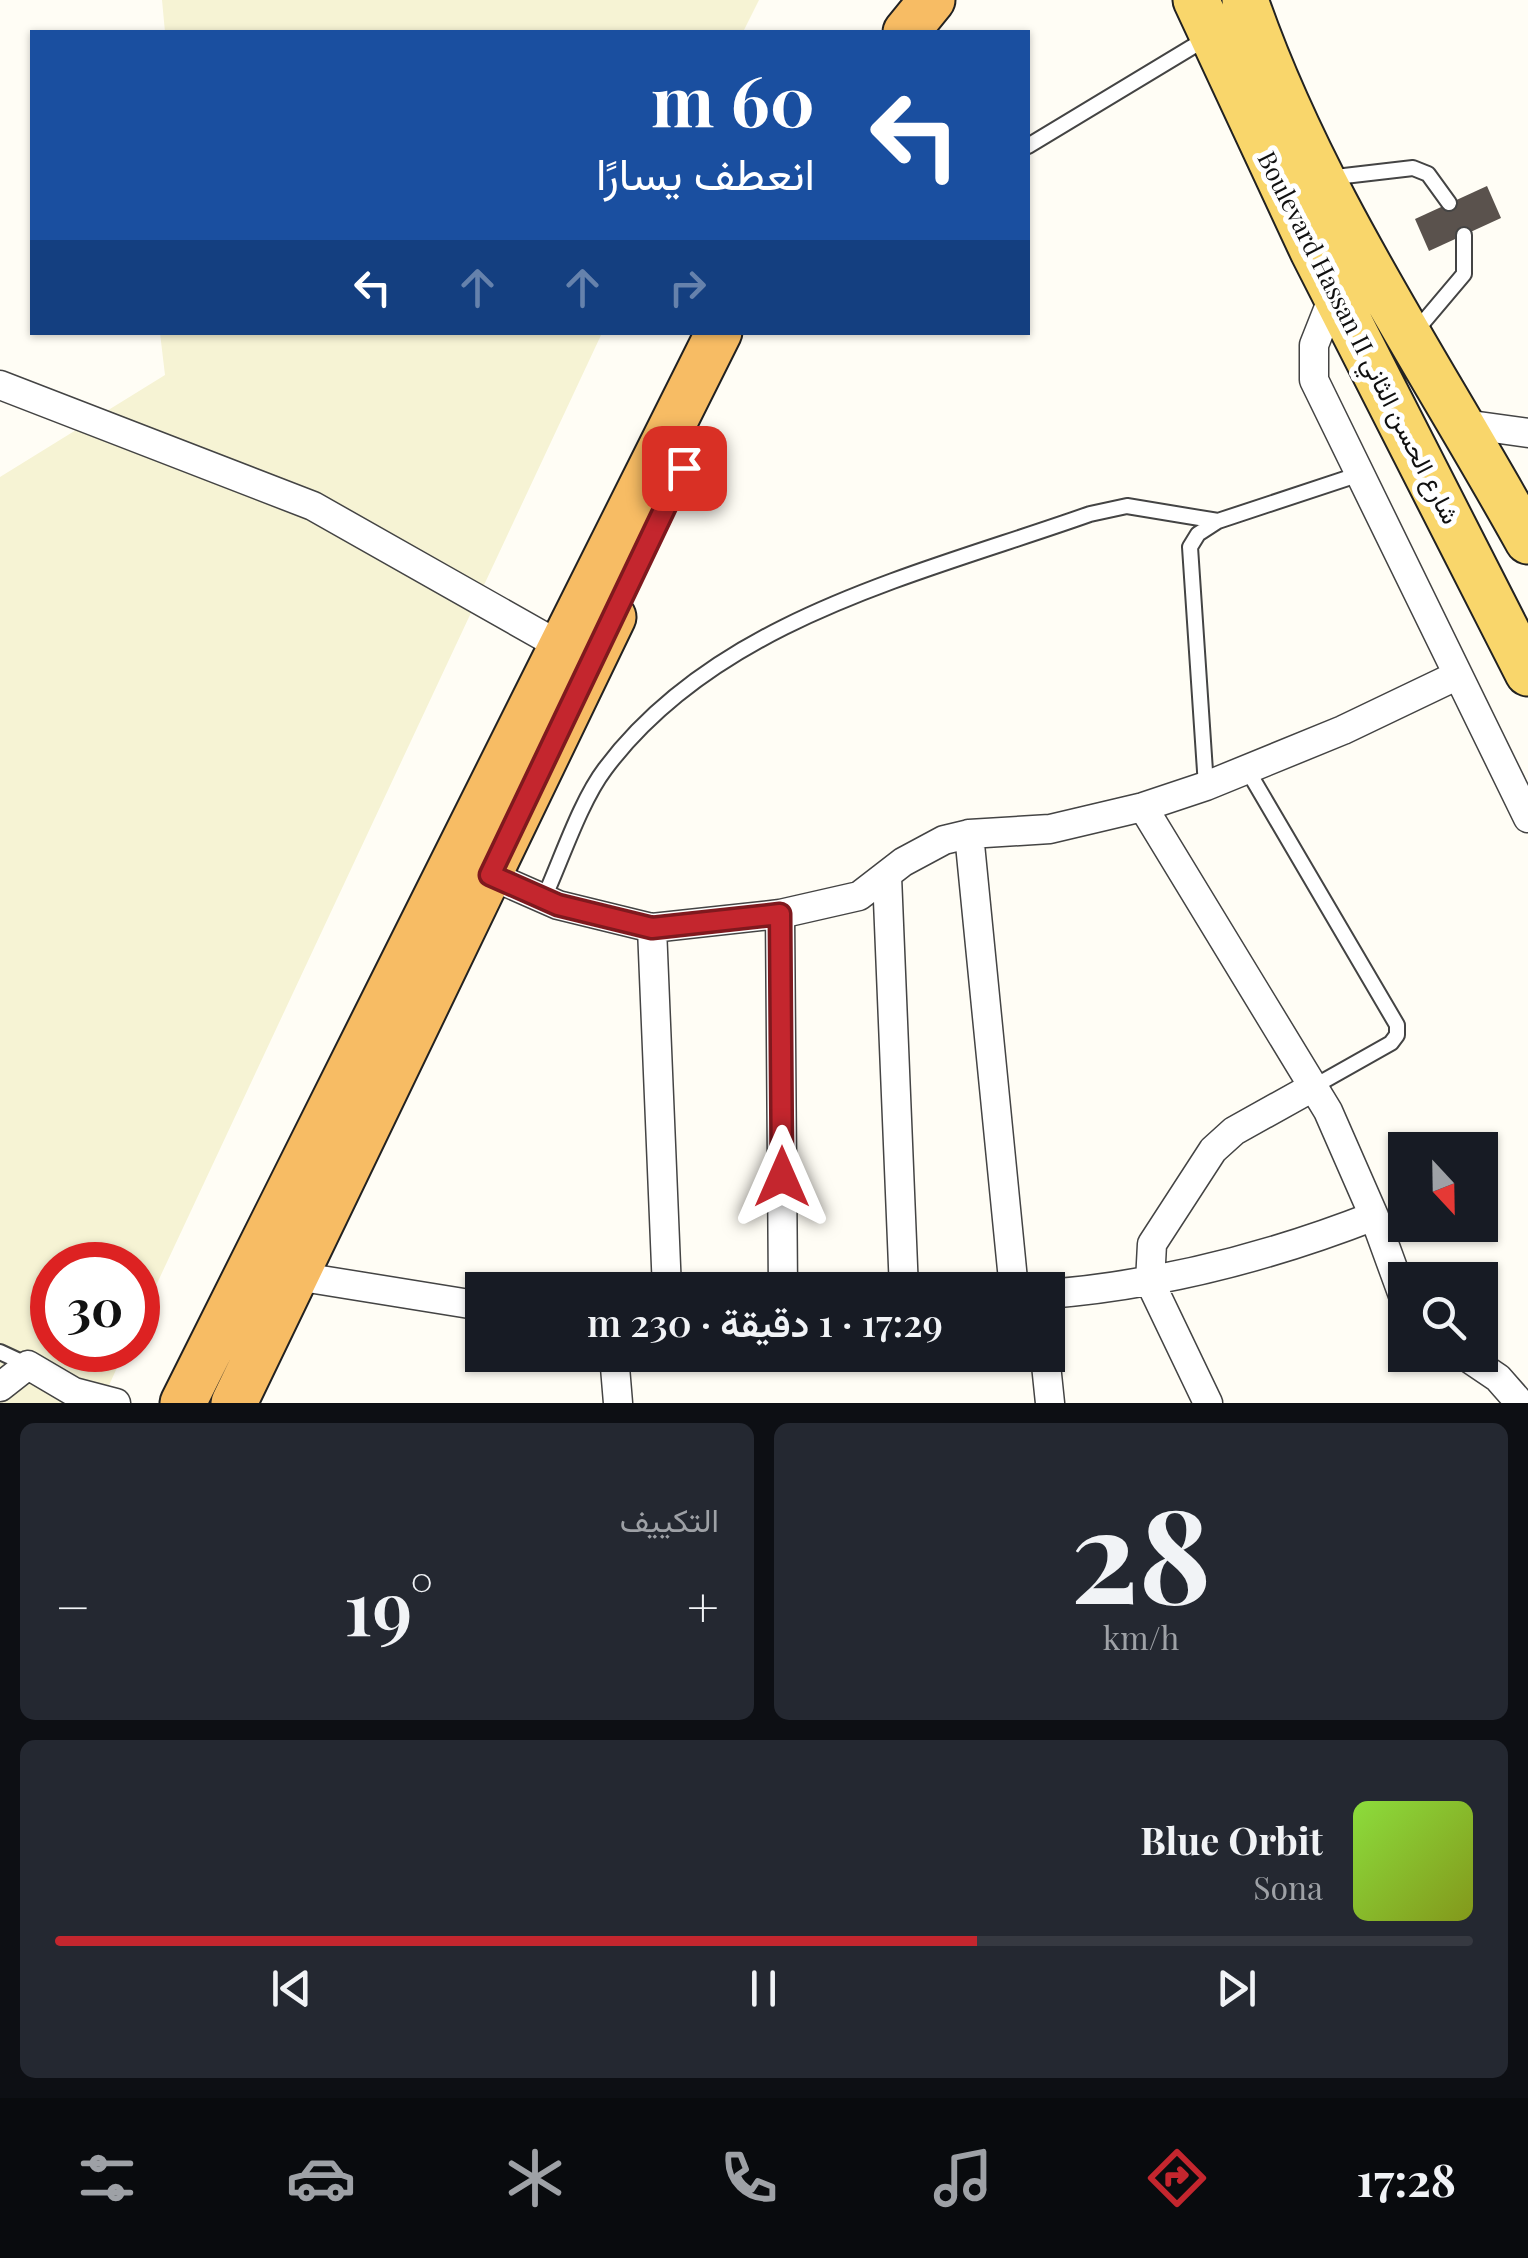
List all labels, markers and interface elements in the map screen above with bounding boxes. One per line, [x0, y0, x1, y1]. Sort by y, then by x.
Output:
text: 60 m [651, 51, 815, 145]
icon: left [850, 70, 980, 200]
text: انعطف يسارًا [596, 141, 815, 201]
street label: Boulevard Hassan II شارع الحسن الثاني [1246, 145, 1469, 532]
icon: left [345, 260, 400, 315]
icon: ahead [450, 260, 505, 315]
icon: ahead [555, 260, 610, 315]
icon: right [660, 260, 715, 315]
pin [642, 426, 727, 511]
icon: arrive [657, 441, 712, 496]
position arrow [730, 1125, 834, 1229]
north arrow [1388, 1132, 1498, 1242]
map controls [1388, 1132, 1498, 1372]
speed limit sign: 30 [30, 1242, 160, 1372]
button: search [1388, 1262, 1498, 1372]
text: 17:29 · 1 دقيقة · 230 m [587, 1296, 943, 1347]
text: 28 [1071, 1463, 1211, 1637]
text: التكييف [620, 1497, 719, 1540]
text: 19° [344, 1555, 434, 1655]
text: − [55, 1568, 91, 1642]
text: + [687, 1568, 719, 1642]
text: km/h [1103, 1615, 1179, 1658]
text: Blue Orbit [1140, 1814, 1323, 1865]
text: Sona [1253, 1865, 1323, 1908]
icon: previous [264, 1961, 319, 2016]
icon: pause [736, 1961, 791, 2016]
icon: next [1209, 1961, 1264, 2016]
icon: filters [72, 2143, 142, 2213]
icon: car [286, 2143, 356, 2213]
icon: climate [500, 2143, 570, 2213]
icon: phone [714, 2143, 784, 2213]
icon: music [928, 2143, 998, 2213]
icon: directions [1142, 2143, 1212, 2213]
text: 17:28 [1356, 2148, 1456, 2208]

